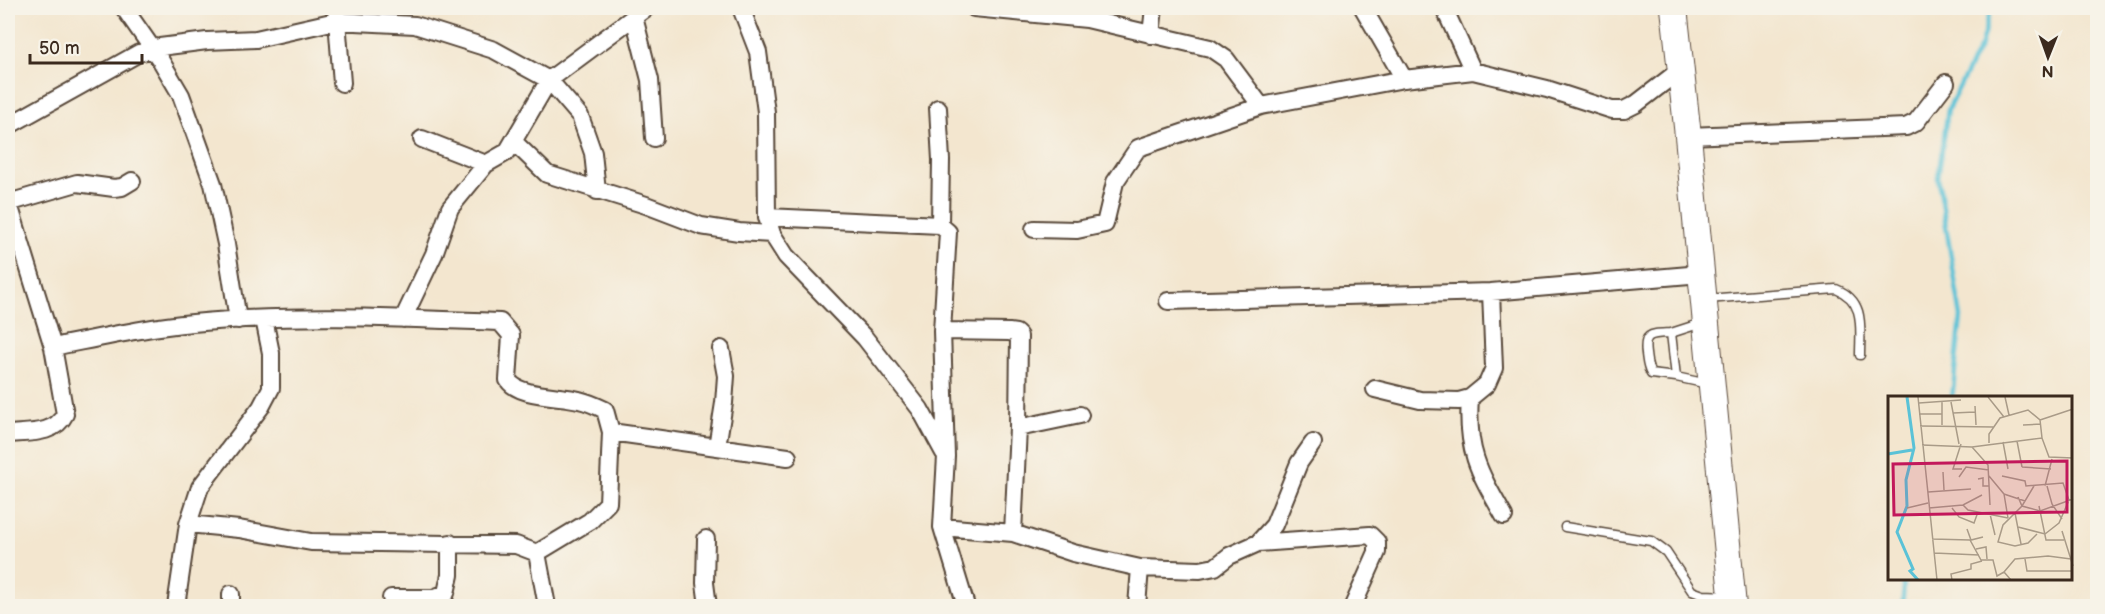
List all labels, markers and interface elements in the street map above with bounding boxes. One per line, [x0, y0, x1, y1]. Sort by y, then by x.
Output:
scale bar [30, 27, 142, 65]
north arrow [2018, 27, 2078, 87]
text: 50 m [39, 38, 80, 59]
text: N [2042, 61, 2054, 80]
inset map [1888, 396, 2072, 581]

